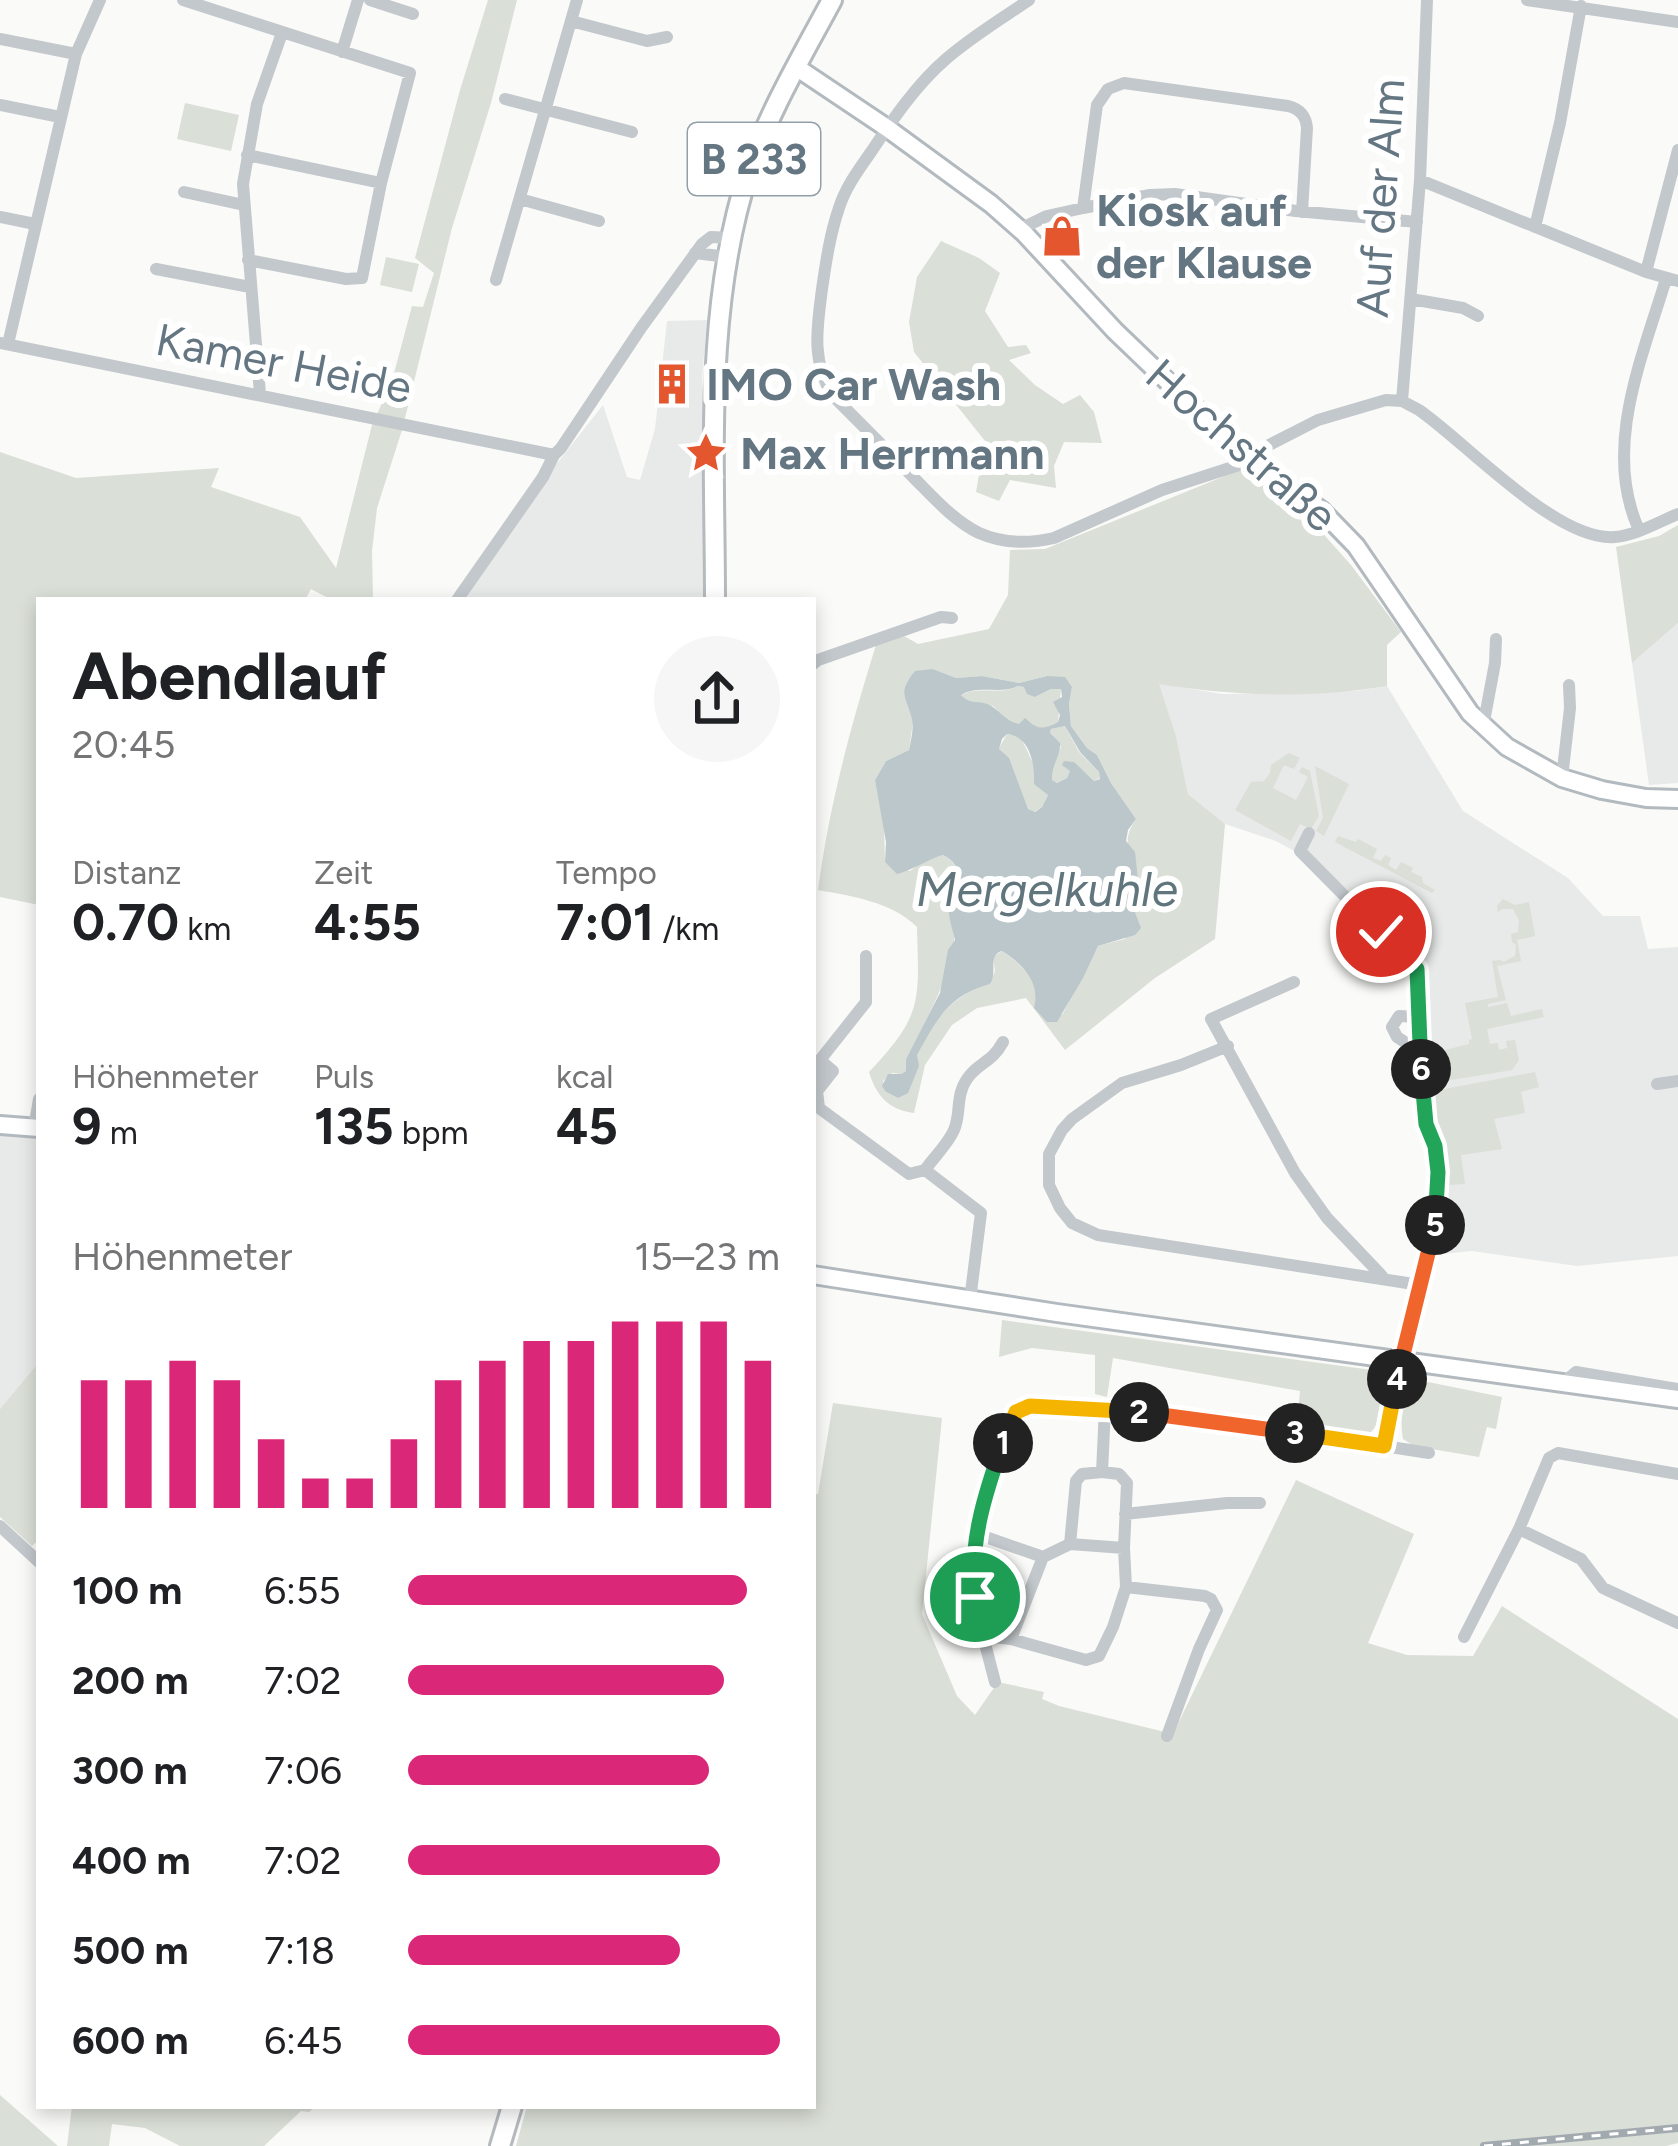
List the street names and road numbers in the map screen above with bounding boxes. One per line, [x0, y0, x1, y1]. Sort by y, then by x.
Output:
street label: Auf der Alm [1345, 77, 1415, 319]
road number: B 233 [688, 123, 820, 195]
street label: Kamer Heide [152, 312, 416, 414]
street label: Hochstraße [1135, 347, 1349, 543]

